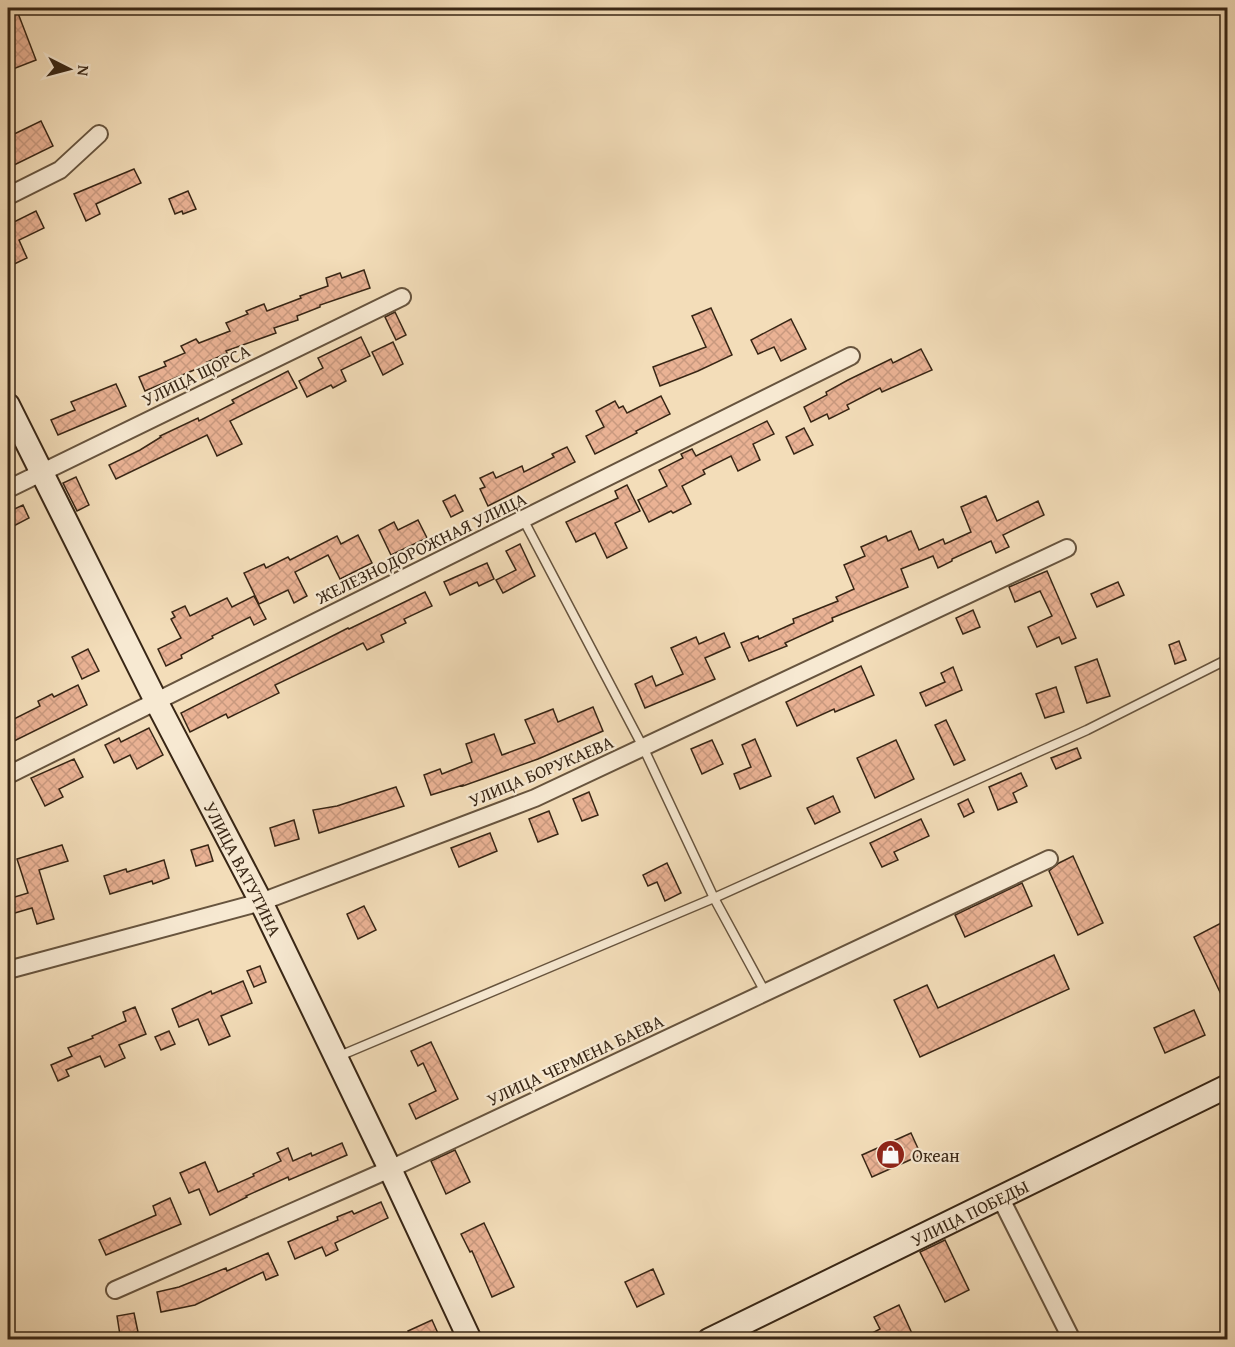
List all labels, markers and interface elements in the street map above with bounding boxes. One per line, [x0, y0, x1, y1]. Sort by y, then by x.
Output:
north arrow [39, 39, 99, 99]
text: N [71, 64, 96, 77]
street label: УЛИЦА ЩОРСА [137, 337, 255, 413]
street label: ЖЕЛЕЗНОДОРОЖНАЯ УЛИЦА [310, 485, 531, 611]
street label: УЛИЦА БОРУКАЕВА [464, 728, 618, 814]
street label: УЛИЦА ВАТУТИНА [197, 797, 289, 941]
street label: УЛИЦА ЧЕРМЕНА БАЕВА [482, 1007, 668, 1113]
shop icon: Океан [875, 1139, 907, 1171]
place label: Океан [912, 1142, 960, 1169]
street label: УЛИЦА ПОБЕДЫ [906, 1172, 1033, 1253]

